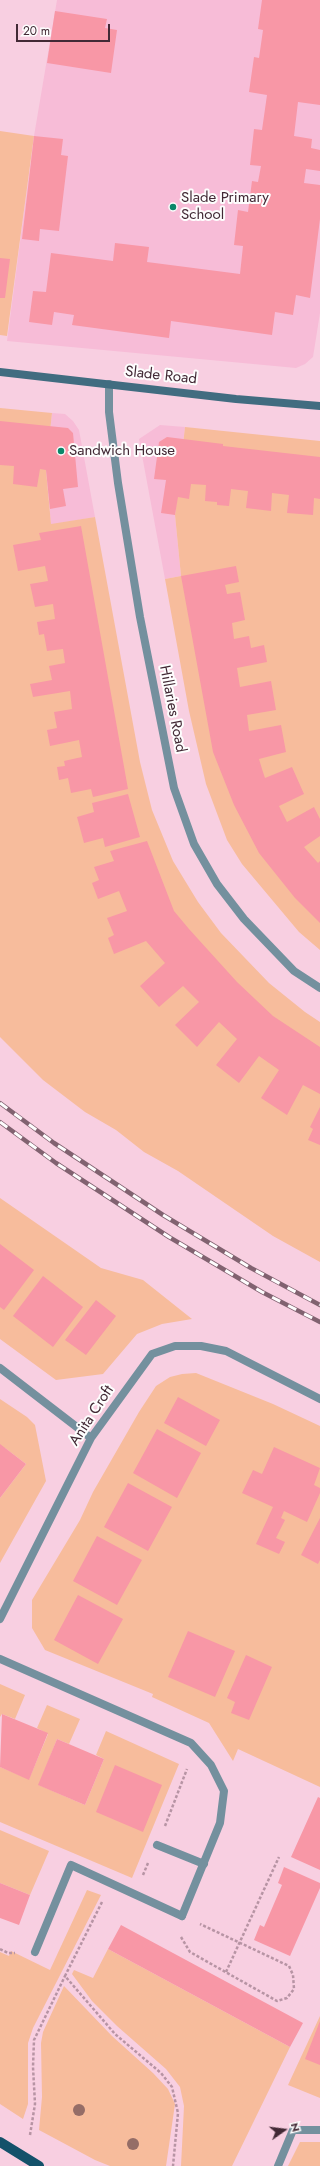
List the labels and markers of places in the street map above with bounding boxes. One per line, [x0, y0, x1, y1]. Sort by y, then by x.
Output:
place label: Slade Primary School [181, 189, 269, 224]
marker: Slade Primary School [168, 202, 178, 212]
place label: Sandwich House [69, 442, 175, 460]
marker: Sandwich House [56, 446, 66, 456]

